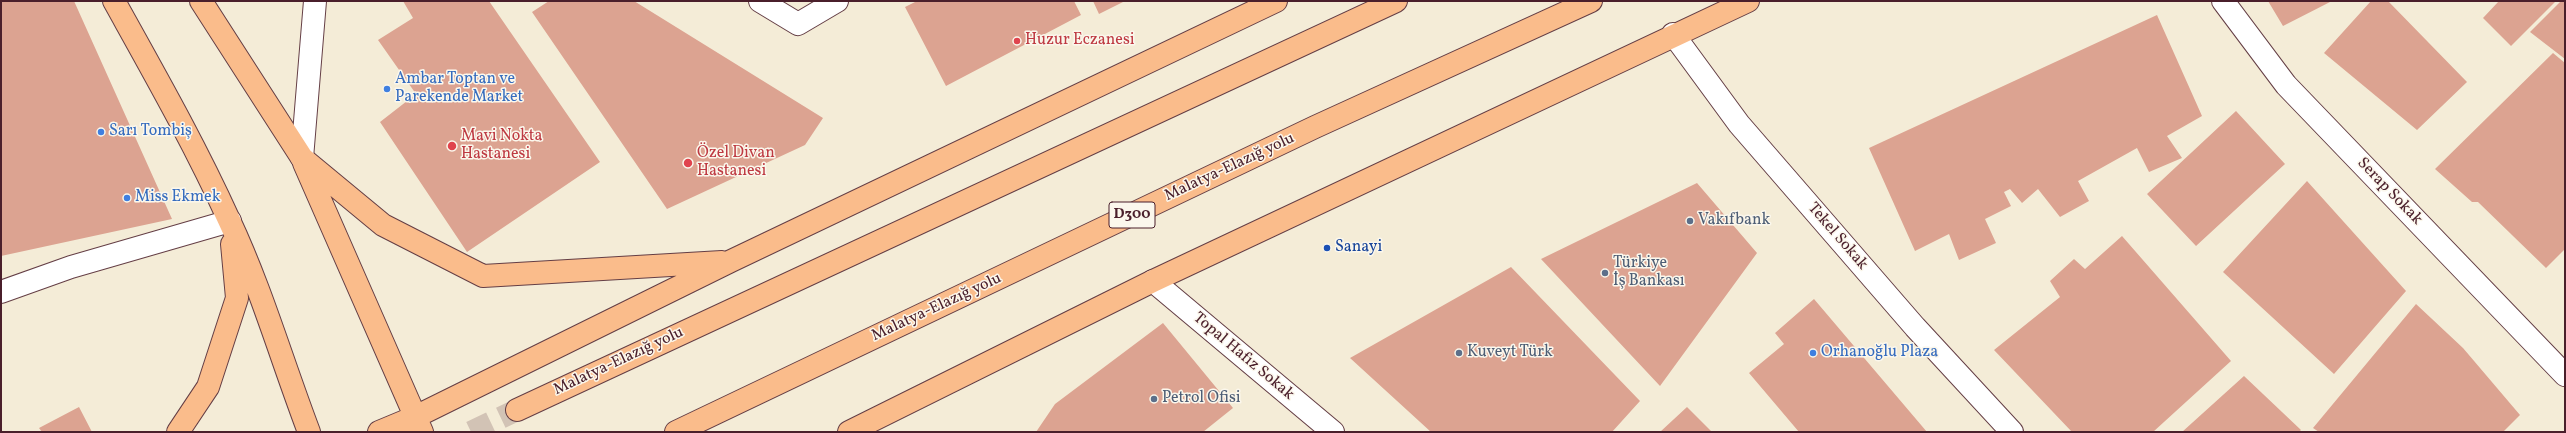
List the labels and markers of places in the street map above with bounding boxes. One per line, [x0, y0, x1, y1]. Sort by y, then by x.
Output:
place label: Huzur Eczanesi [1025, 31, 1135, 51]
marker: Huzur Eczanesi [1012, 36, 1022, 46]
place label: Ambar Toptan ve Parekende Market [395, 70, 523, 108]
marker: Ambar Toptan ve Parekende Market [382, 84, 392, 94]
place label: Sarı Tombiş [109, 122, 192, 142]
marker: Sarı Tombiş [96, 127, 106, 137]
place label: Mavi Nokta Hastanesi [461, 127, 542, 165]
marker: Mavi Nokta Hastanesi [446, 140, 458, 152]
place label: Özel Divan Hastanesi [697, 144, 775, 182]
marker: Özel Divan Hastanesi [682, 157, 694, 169]
place label: Miss Ekmek [135, 188, 220, 208]
marker: Miss Ekmek [122, 193, 132, 203]
place label: Vakıfbank [1698, 211, 1770, 231]
marker: Vakıfbank [1685, 216, 1695, 226]
place label: Sanayi [1335, 238, 1382, 258]
marker: Sanayi [1322, 243, 1332, 253]
place label: Türkiye İş Bankası [1613, 254, 1685, 292]
marker: Türkiye İş Bankası [1600, 268, 1610, 278]
place label: Kuveyt Türk [1467, 343, 1553, 363]
place label: Orhanoğlu Plaza [1821, 343, 1938, 363]
marker: Kuveyt Türk [1454, 348, 1464, 358]
marker: Orhanoğlu Plaza [1808, 348, 1818, 358]
place label: Petrol Ofisi [1162, 389, 1241, 409]
marker: Petrol Ofisi [1149, 394, 1159, 404]

